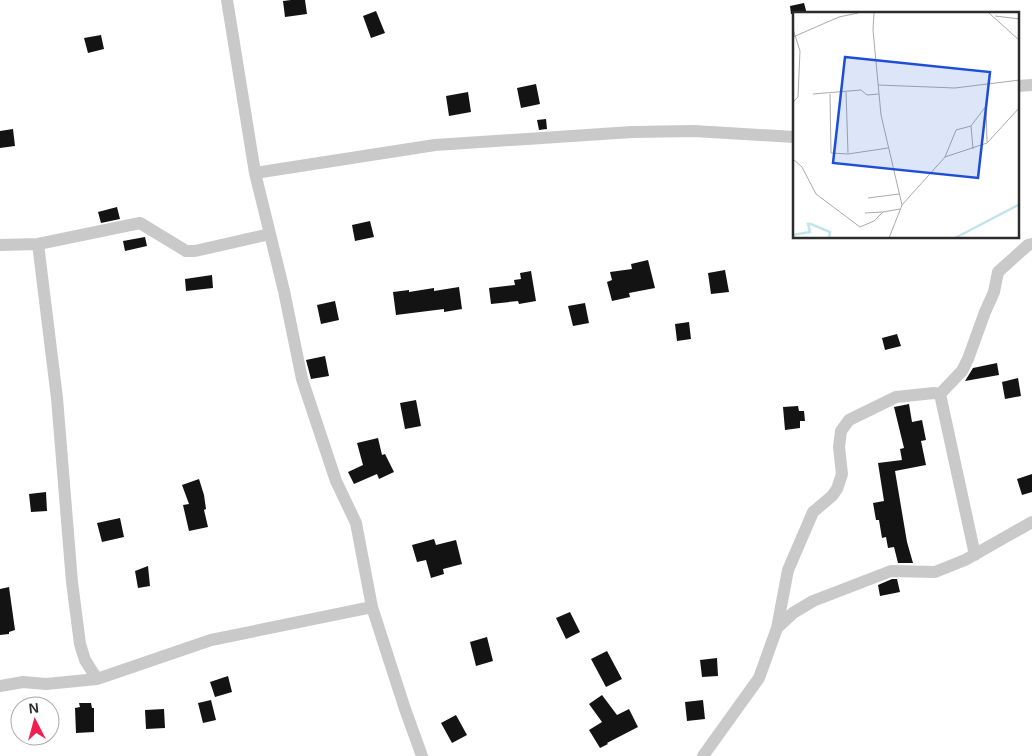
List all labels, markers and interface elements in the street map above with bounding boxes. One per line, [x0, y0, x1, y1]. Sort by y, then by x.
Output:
inset map [793, 12, 1020, 239]
north arrow [10, 696, 60, 746]
text: N [28, 700, 40, 717]

